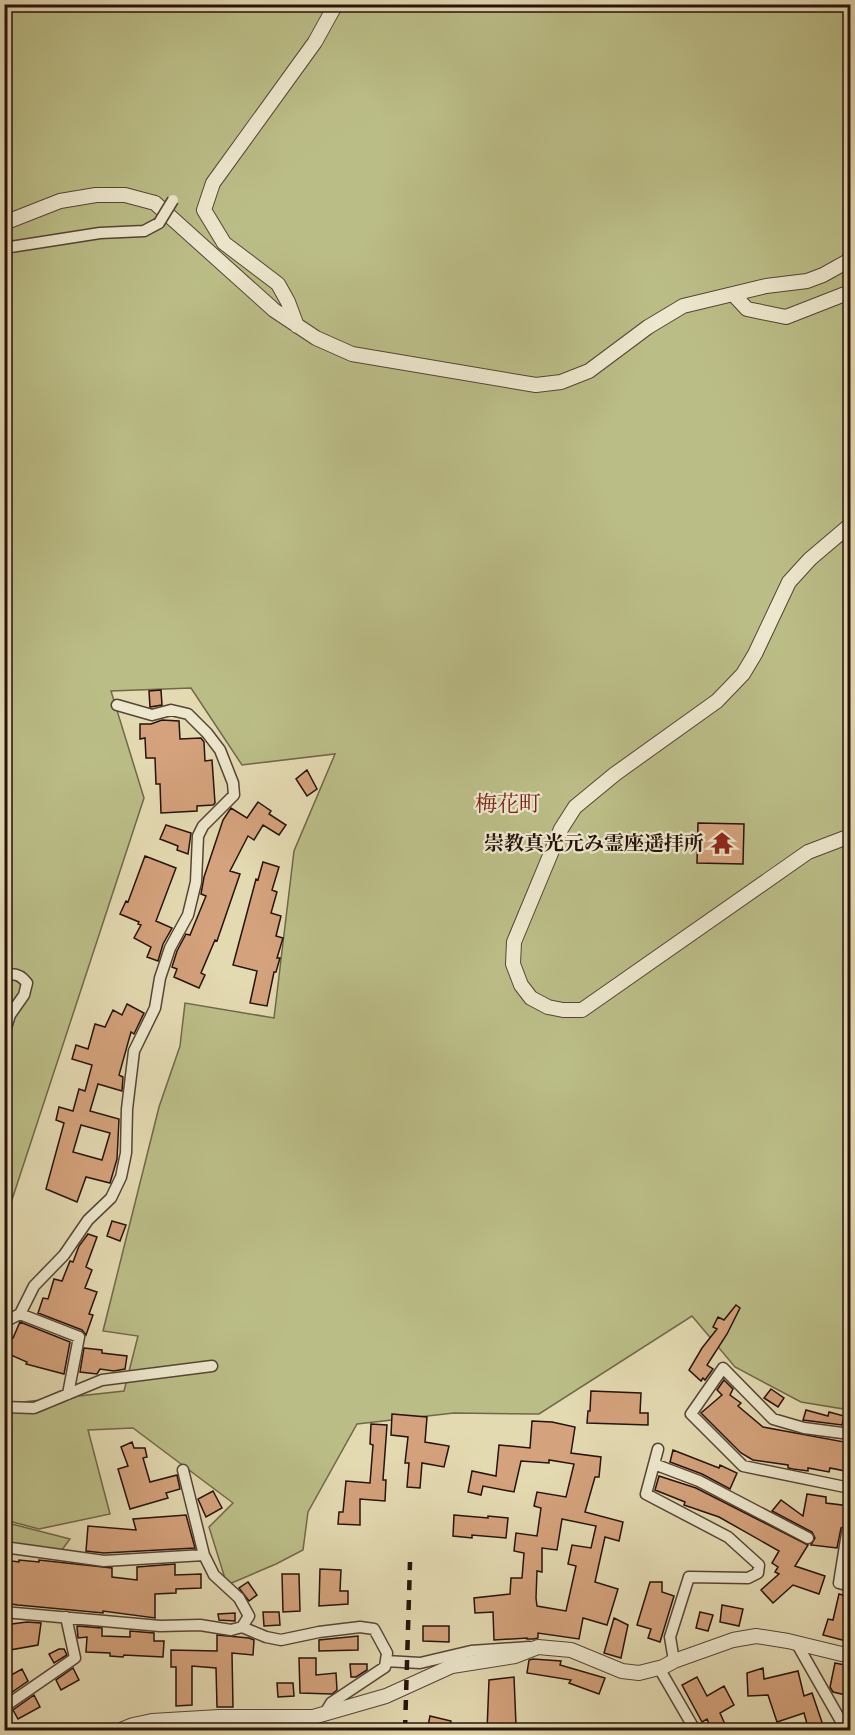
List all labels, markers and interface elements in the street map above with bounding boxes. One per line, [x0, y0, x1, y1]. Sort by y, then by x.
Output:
district label: 梅花町 [475, 790, 541, 818]
temple icon: 崇教真光元み霊座遥拝所 [709, 830, 735, 856]
place label: 崇教真光元み霊座遥拝所 [484, 831, 704, 856]

